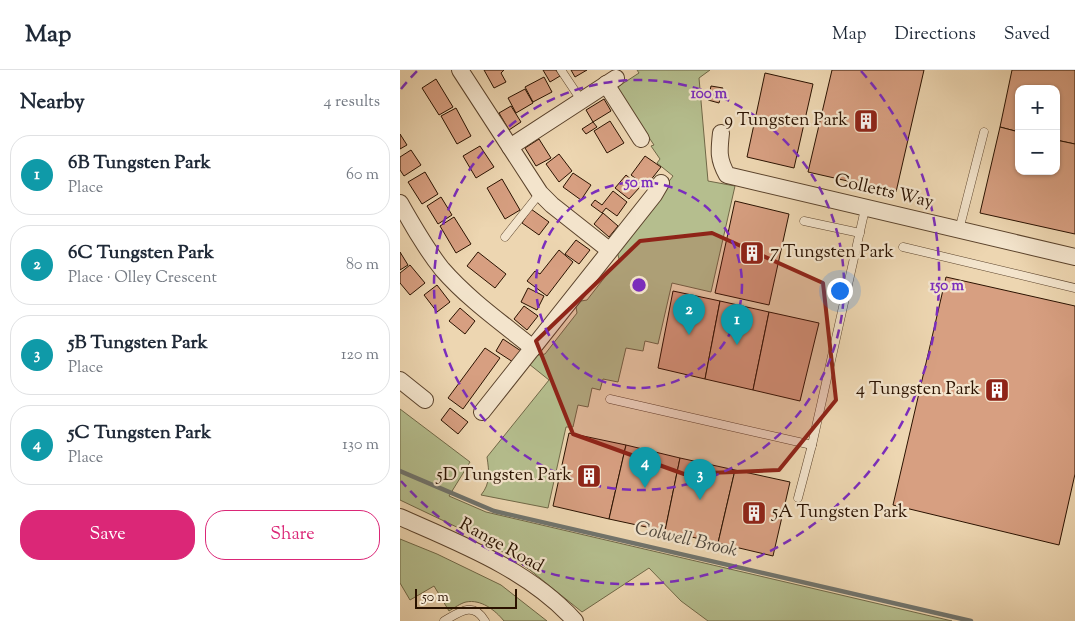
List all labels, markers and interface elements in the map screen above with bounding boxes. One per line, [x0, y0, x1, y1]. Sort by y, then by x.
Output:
text: Map [25, 18, 71, 52]
text: Map [832, 22, 867, 48]
text: Directions [895, 22, 976, 48]
text: Saved [1004, 22, 1050, 48]
text: 100 m [691, 84, 728, 105]
map controls [1015, 85, 1060, 175]
button: + [1015, 85, 1060, 130]
text: Nearby [20, 88, 85, 118]
text: 4 results [324, 91, 380, 114]
place label: 9 Tungsten Park [724, 108, 848, 134]
building icon: 9 Tungsten Park [853, 108, 879, 134]
button: − [1015, 130, 1060, 175]
text: 6B Tungsten Park [68, 150, 211, 177]
text: 1 [34, 164, 40, 187]
text: 60 m [346, 164, 379, 187]
street label: Colletts Way [832, 168, 936, 216]
text: 50 m [624, 173, 654, 194]
text: Place [68, 177, 103, 200]
text: 6C Tungsten Park [68, 240, 214, 267]
building icon: 7 Tungsten Park [739, 240, 765, 266]
place label: 7 Tungsten Park [770, 240, 894, 266]
text: 2 [33, 254, 41, 277]
text: 80 m [346, 254, 379, 277]
text: Place · Olley Crescent [68, 267, 217, 290]
centre of rings [630, 276, 648, 294]
text: 150 m [930, 276, 964, 297]
your location [827, 278, 853, 304]
pin: 2 [673, 294, 705, 335]
pin: 1 [721, 304, 753, 345]
text: 5B Tungsten Park [68, 330, 208, 357]
text: 3 [34, 344, 40, 367]
text: 120 m [341, 344, 379, 367]
text: Place [68, 357, 103, 380]
place label: 4 Tungsten Park [856, 377, 980, 403]
building icon: 4 Tungsten Park [984, 377, 1010, 403]
text: 5C Tungsten Park [68, 420, 211, 447]
text: 4 [33, 434, 41, 457]
text: 130 m [342, 434, 379, 457]
text: Place [68, 447, 103, 470]
pin: 4 [629, 447, 661, 488]
pin: 3 [684, 459, 716, 500]
place label: 5D Tungsten Park [436, 463, 572, 489]
building icon: 5D Tungsten Park [576, 463, 602, 489]
building icon: 5A Tungsten Park [741, 500, 767, 526]
place label: 5A Tungsten Park [771, 500, 908, 526]
button: Save [20, 510, 195, 560]
button: Share [205, 510, 380, 560]
street label: Range Road [454, 512, 548, 580]
water label: Colwell Brook [632, 515, 740, 565]
scale bar [415, 586, 518, 609]
text: 50 m [422, 588, 449, 608]

